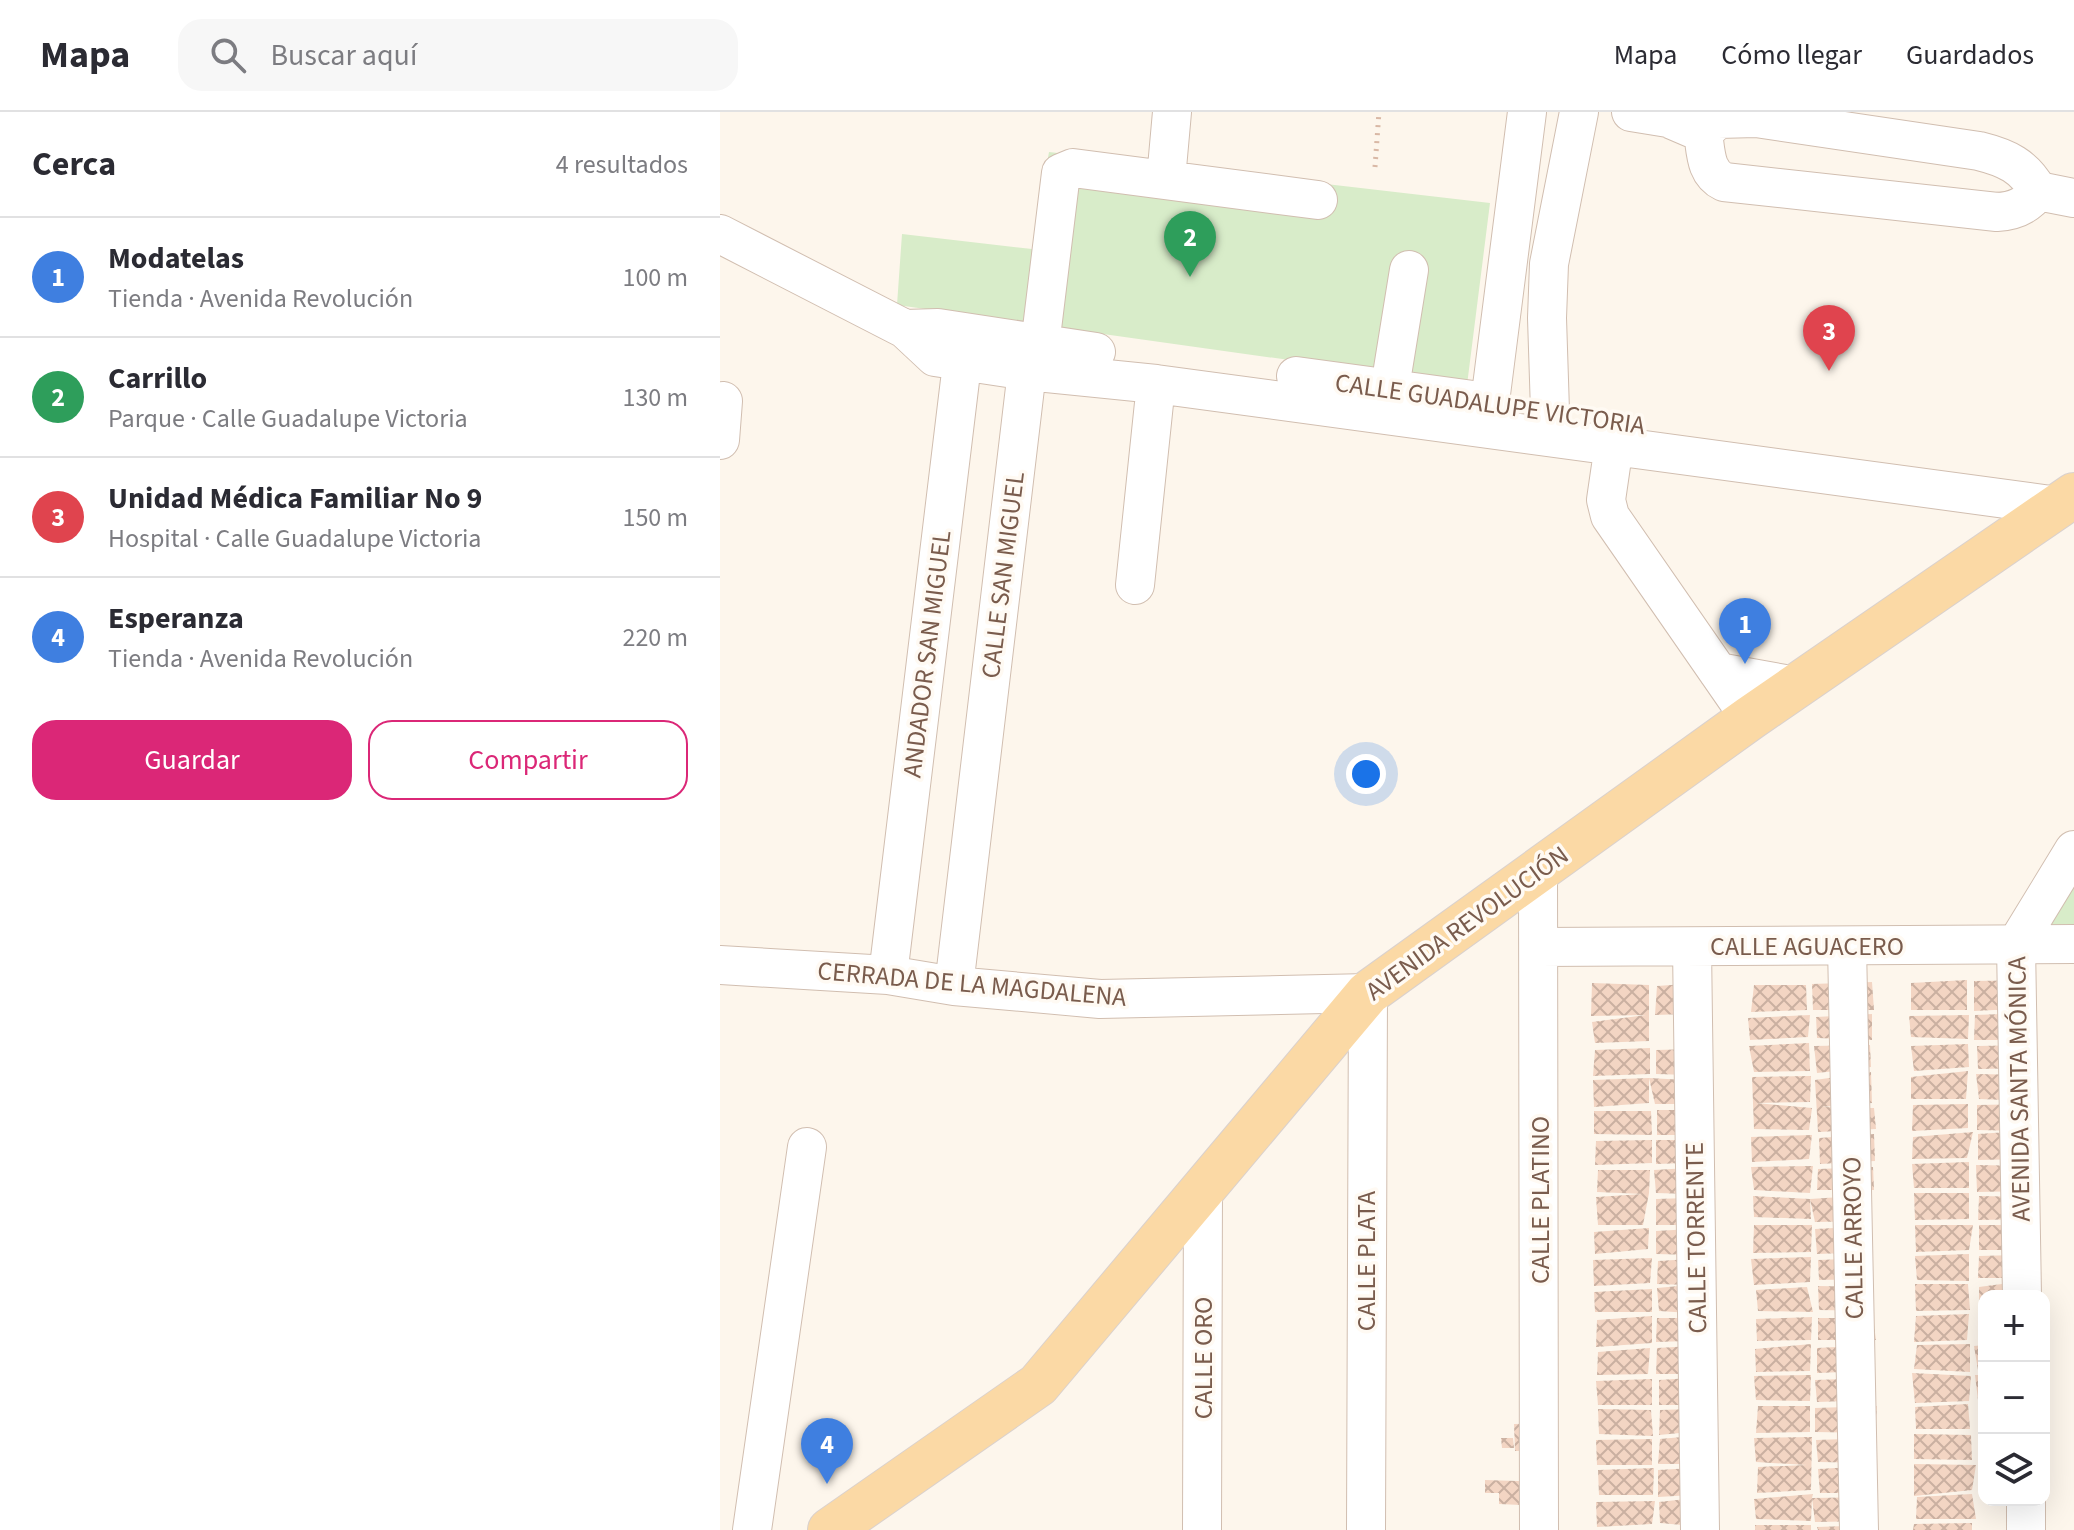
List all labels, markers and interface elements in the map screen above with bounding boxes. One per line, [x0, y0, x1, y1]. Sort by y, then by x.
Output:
search box [178, 19, 738, 91]
text: Mapa [40, 28, 130, 82]
icon: search [206, 33, 250, 77]
text: Buscar aquí [270, 34, 417, 77]
text: Mapa [1614, 35, 1677, 75]
text: Cómo llegar [1721, 35, 1862, 75]
text: Guardados [1906, 35, 2034, 75]
text: Cerca [32, 140, 116, 189]
text: 4 resultados [556, 146, 688, 183]
pin: 2 [1164, 211, 1216, 277]
text: Modatelas [108, 237, 244, 280]
text: 1 [51, 259, 65, 296]
text: 100 m [622, 259, 688, 296]
text: Tienda · Avenida Revolución [108, 280, 413, 317]
pin: 3 [1803, 305, 1855, 371]
text: Carrillo [108, 357, 207, 400]
street label: CALLE GUADALUPE VICTORIA [1333, 364, 1648, 444]
text: 2 [51, 379, 65, 416]
text: 130 m [622, 379, 688, 416]
text: Parque · Calle Guadalupe Victoria [108, 400, 468, 437]
street label: CALLE SAN MIGUEL [972, 469, 1034, 681]
text: Unidad Médica Familiar No 9 [108, 477, 482, 520]
text: 3 [51, 499, 65, 536]
text: 150 m [622, 499, 688, 536]
text: Hospital · Calle Guadalupe Victoria [108, 520, 481, 557]
street label: ANDADOR SAN MIGUEL [893, 528, 961, 780]
text: Esperanza [108, 597, 244, 640]
pin: 1 [1719, 598, 1771, 664]
text: 4 [51, 619, 65, 656]
text: 220 m [622, 619, 688, 656]
text: Tienda · Avenida Revolución [108, 640, 413, 677]
button: Guardar [32, 720, 352, 800]
button: Compartir [368, 720, 688, 800]
your location [1346, 754, 1386, 794]
street label: AVENIDA REVOLUCIÓN [1358, 837, 1576, 1009]
street label: CALLE AGUACERO [1710, 928, 1904, 965]
street label: CERRADA DE LA MAGDALENA [816, 952, 1129, 1016]
street label: AVENIDA SANTA MÓNICA [1998, 955, 2040, 1222]
street label: CALLE PLATINO [1522, 1116, 1559, 1284]
street label: CALLE TORRENTE [1676, 1142, 1716, 1334]
street label: CALLE ARROYO [1833, 1156, 1873, 1320]
street label: CALLE PLATA [1348, 1190, 1385, 1331]
map controls [1978, 1290, 2050, 1506]
button: + [1978, 1290, 2050, 1362]
street label: CALLE ORO [1185, 1297, 1222, 1419]
button: − [1978, 1362, 2050, 1434]
pin: 4 [801, 1418, 853, 1484]
button: layers [1978, 1434, 2050, 1506]

